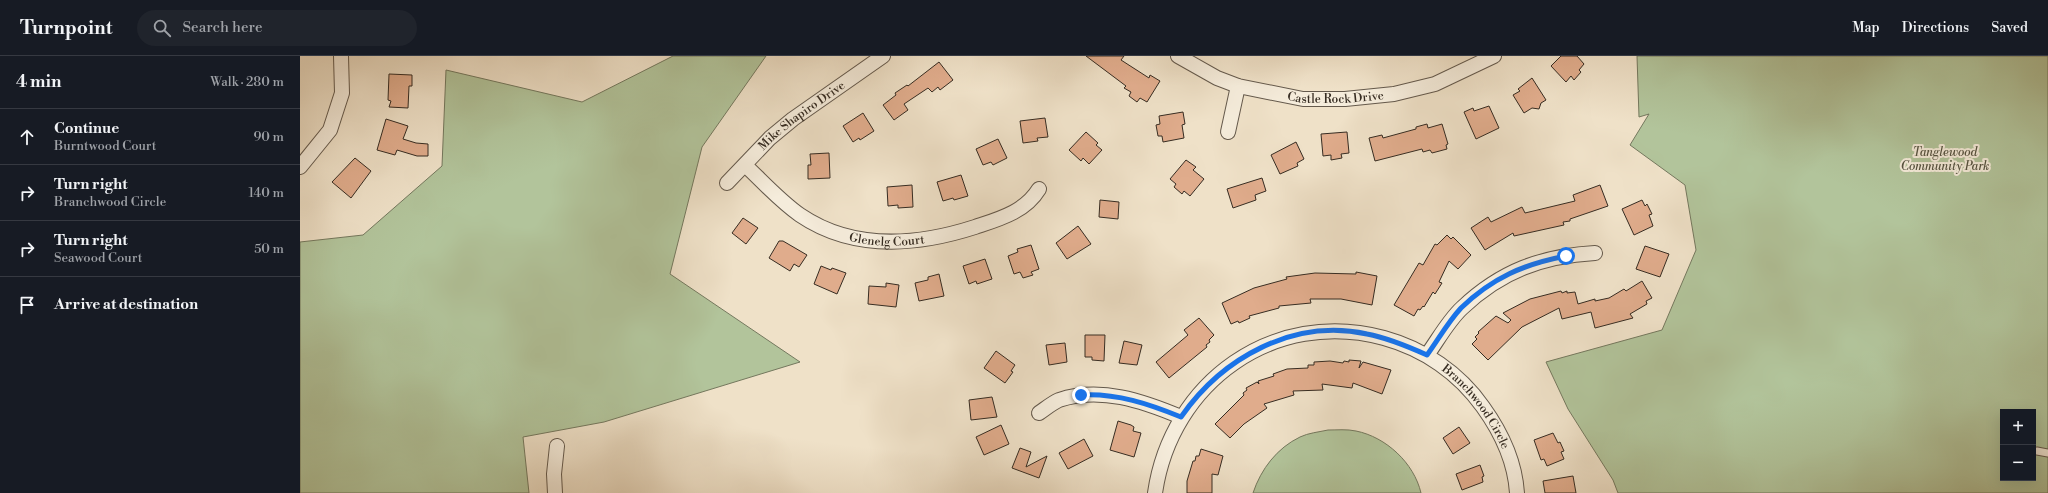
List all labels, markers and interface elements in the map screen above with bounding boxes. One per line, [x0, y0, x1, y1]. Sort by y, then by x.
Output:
search box [137, 10, 417, 46]
text: Turnpoint [20, 16, 113, 40]
icon: search [151, 17, 173, 39]
text: Search here [183, 18, 263, 37]
text: Map [1852, 19, 1880, 37]
text: Directions [1902, 19, 1969, 37]
text: Saved [1991, 19, 2028, 37]
text: 4 min [16, 71, 61, 93]
text: Walk · 280 m [210, 74, 284, 90]
street label: Mike Shapiro Drive [755, 78, 848, 153]
street label: Castle Rock Drive [1286, 88, 1384, 107]
text: Continue [54, 119, 119, 138]
icon: ahead [16, 126, 38, 148]
text: 90 m [253, 129, 284, 145]
text: Burntwood Court [54, 138, 156, 154]
park label: Tanglewood Community Park [1901, 145, 1989, 174]
text: Turn right [54, 175, 128, 194]
icon: right [16, 182, 38, 204]
text: 140 m [248, 185, 284, 201]
text: Branchwood Circle [54, 194, 166, 210]
street label: Glenelg Court [848, 230, 926, 249]
text: Turn right [54, 231, 128, 250]
icon: right [16, 238, 38, 260]
text: 50 m [254, 241, 284, 257]
route start [1557, 247, 1575, 265]
text: Seawood Court [54, 250, 142, 266]
icon: arrive [16, 294, 38, 316]
text: Arrive at destination [54, 295, 198, 314]
street label: Branchwood Circle [1438, 360, 1513, 451]
route end [1072, 386, 1090, 404]
map controls [2000, 409, 2036, 481]
button: + [2000, 409, 2036, 445]
button: − [2000, 445, 2036, 481]

